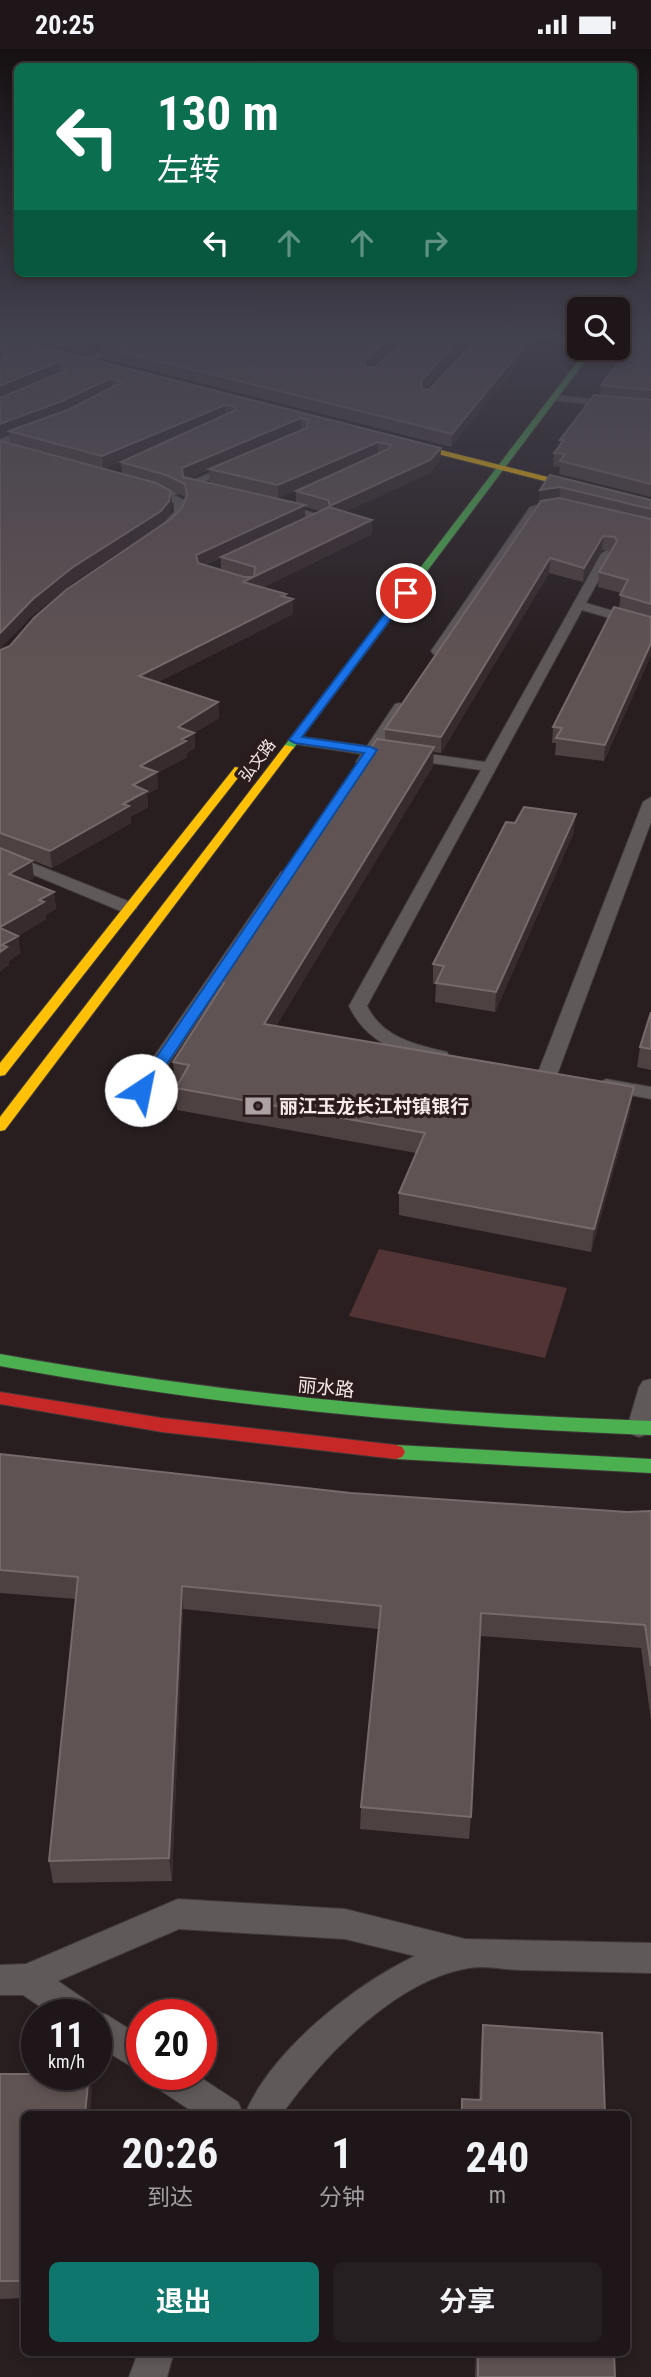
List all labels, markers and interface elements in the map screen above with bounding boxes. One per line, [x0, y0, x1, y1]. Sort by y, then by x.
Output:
text: 20:25 [35, 10, 95, 40]
text: 130 m [157, 85, 279, 142]
icon: left [42, 91, 133, 182]
text: 左转 [157, 151, 221, 189]
icon: left [197, 224, 235, 262]
icon: ahead [270, 224, 308, 262]
icon: ahead [343, 224, 381, 262]
icon: right [416, 224, 454, 262]
map controls [567, 297, 630, 360]
button: search [567, 297, 630, 360]
pin [376, 563, 436, 623]
icon: arrive [387, 574, 425, 612]
street label: 弘文路 [235, 735, 279, 785]
position arrow [104, 1053, 178, 1127]
bank icon: 丽江玉龙长江村镇银行 [243, 1091, 273, 1121]
place label: 丽江玉龙长江村镇银行 [279, 1095, 469, 1118]
street label: 丽水路 [296, 1373, 356, 1402]
speed limit sign: 20 [126, 1999, 217, 2090]
text: 11 [49, 2015, 84, 2056]
text: km/h [48, 2051, 85, 2072]
text: 20:26 [122, 2129, 218, 2178]
text: 1 [331, 2129, 352, 2178]
text: 240 [466, 2133, 529, 2182]
text: m [489, 2182, 506, 2209]
text: 到达 [147, 2184, 193, 2211]
text: 分钟 [319, 2184, 365, 2211]
button: 退出 [49, 2262, 319, 2342]
button: 分享 [333, 2262, 602, 2342]

